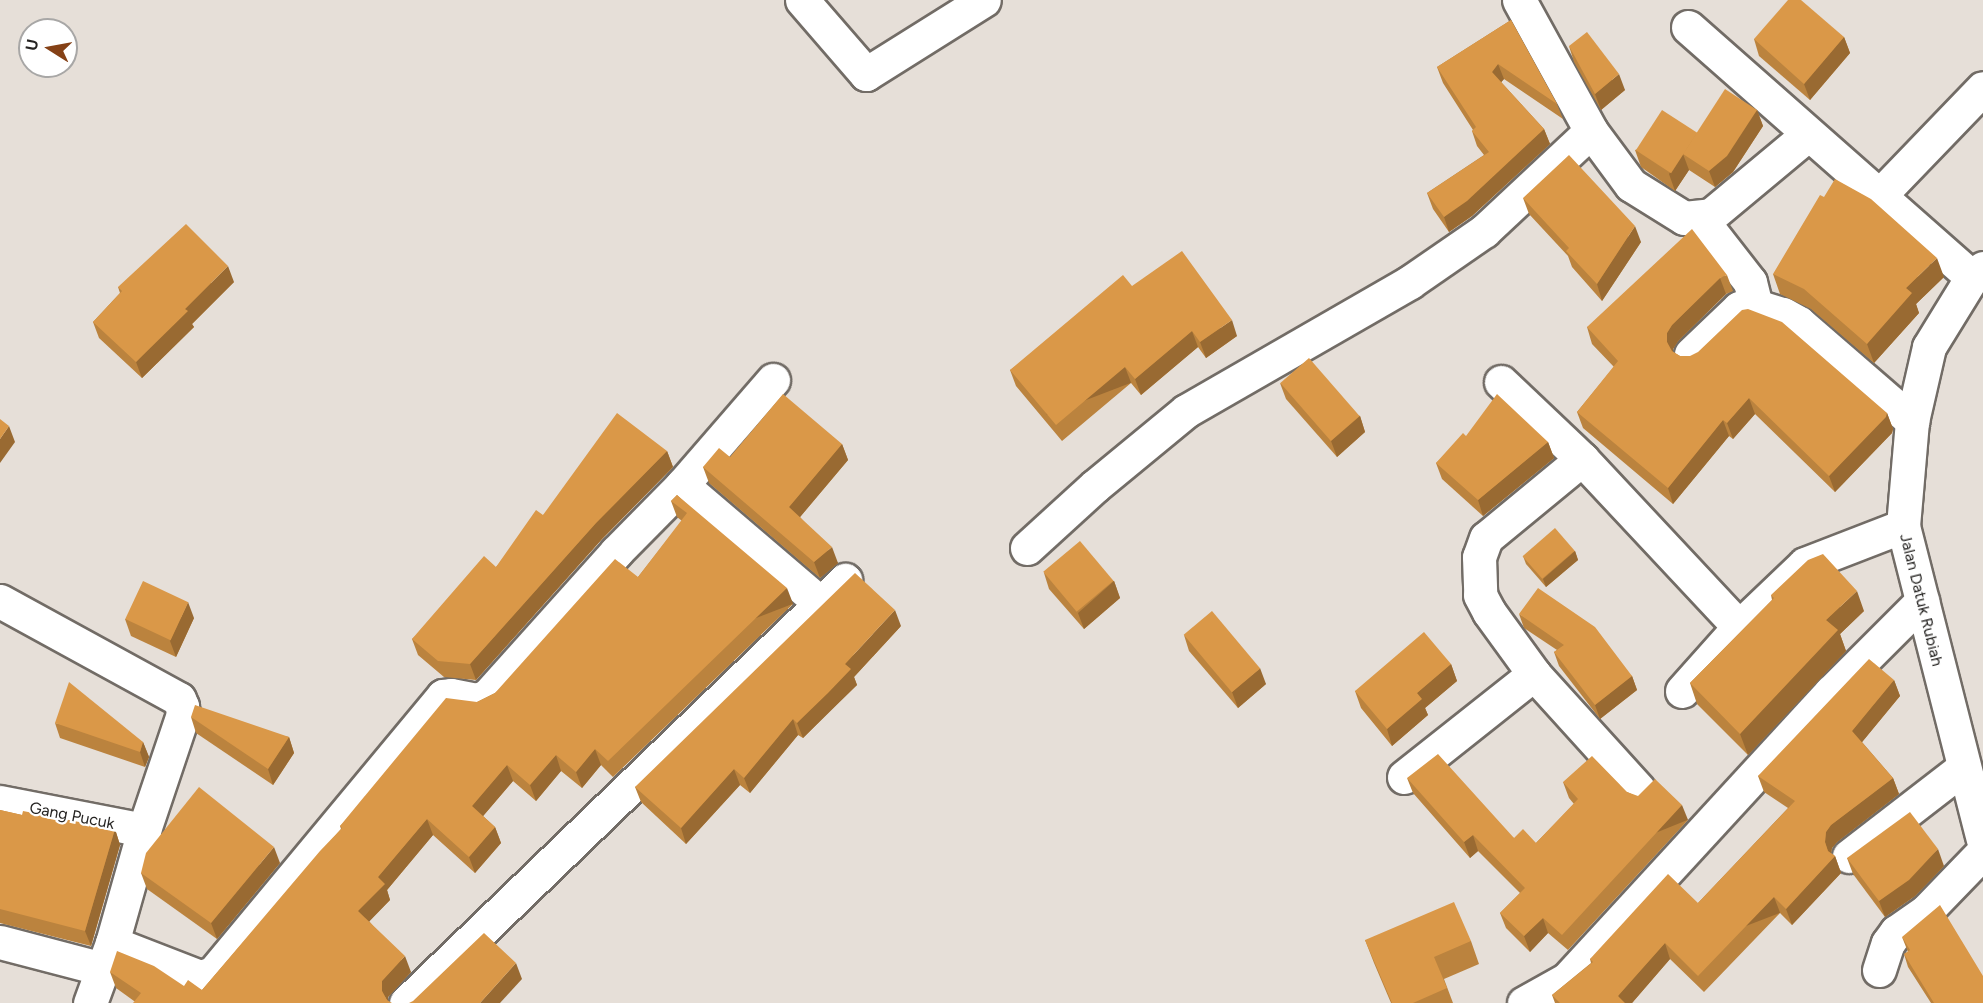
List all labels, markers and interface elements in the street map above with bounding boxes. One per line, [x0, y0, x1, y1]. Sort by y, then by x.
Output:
north arrow [18, 18, 78, 78]
text: U [21, 38, 42, 52]
street label: Jalan Datuk Rubiah [1895, 532, 1947, 668]
street label: Gang Pucuk [28, 798, 116, 834]

